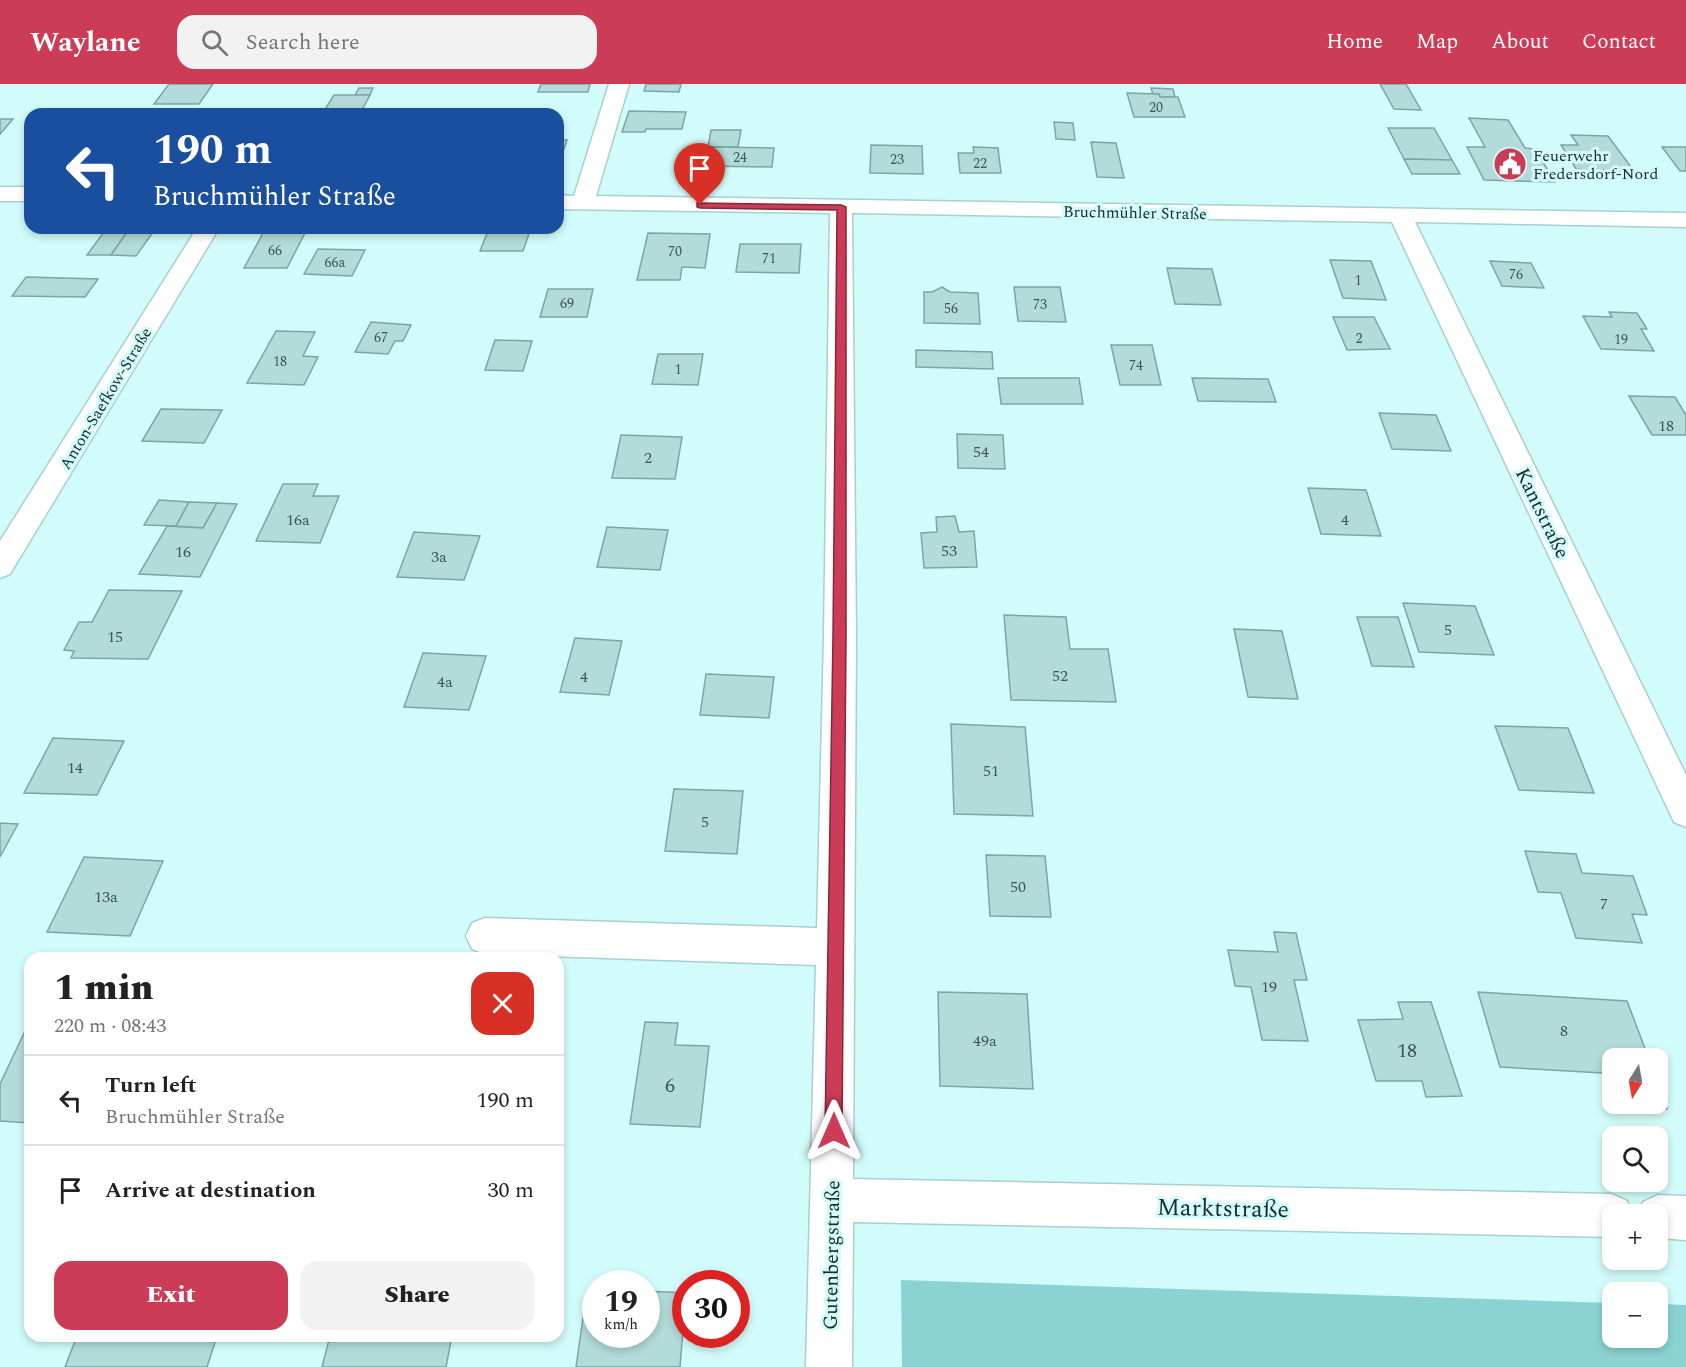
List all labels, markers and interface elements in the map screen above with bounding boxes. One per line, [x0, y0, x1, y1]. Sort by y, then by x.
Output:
search box [177, 15, 597, 69]
text: Waylane [30, 21, 141, 64]
icon: search [198, 26, 231, 59]
text: Search here [246, 26, 360, 59]
text: Home [1326, 26, 1383, 58]
text: Map [1416, 26, 1458, 58]
text: About [1491, 26, 1549, 58]
text: Contact [1582, 26, 1656, 58]
house number: 20 [1149, 97, 1163, 118]
text: 190 m [153, 119, 272, 182]
icon: left [54, 132, 132, 210]
pin [674, 143, 725, 205]
place label: Feuerwehr Fredersdorf-Nord [1533, 144, 1658, 186]
public building icon: Feuerwehr Fredersdorf-Nord [1492, 146, 1528, 182]
house number: 24 [733, 147, 747, 168]
house number: 23 [890, 149, 904, 170]
icon: arrive [683, 152, 716, 185]
house number: 22 [973, 153, 987, 174]
text: Bruchmühler Straße [153, 176, 396, 218]
street label: Bruchmühler Straße [1063, 200, 1207, 226]
house number: 66 [268, 240, 282, 261]
house number: 70 [668, 241, 682, 262]
house number: 71 [762, 248, 776, 269]
house number: 66a [325, 252, 346, 273]
house number: 76 [1509, 264, 1523, 285]
house number: 1 [1355, 270, 1362, 291]
house number: 69 [560, 293, 574, 314]
house number: 73 [1033, 294, 1047, 315]
house number: 56 [944, 298, 958, 319]
street label: Anton-Saefkow-Straße [54, 323, 158, 474]
house number: 67 [374, 327, 388, 348]
house number: 2 [1356, 328, 1363, 349]
house number: 19 [1614, 329, 1628, 350]
house number: 18 [273, 351, 287, 372]
house number: 74 [1129, 355, 1143, 376]
house number: 1 [675, 359, 682, 380]
house number: 18 [1658, 414, 1674, 438]
house number: 54 [973, 440, 989, 464]
house number: 2 [644, 446, 652, 470]
street label: Kantstraße [1507, 463, 1577, 564]
house number: 16a [286, 508, 310, 532]
house number: 4 [1341, 508, 1349, 532]
house number: 53 [941, 539, 957, 563]
house number: 16 [175, 540, 191, 564]
house number: 3a [431, 545, 447, 569]
house number: 5 [1444, 618, 1452, 642]
house number: 15 [107, 625, 123, 649]
house number: 52 [1052, 664, 1068, 688]
house number: 4 [580, 665, 588, 689]
house number: 4a [437, 670, 453, 694]
house number: 14 [67, 756, 83, 780]
house number: 51 [983, 759, 999, 783]
house number: 5 [701, 810, 709, 834]
house number: 50 [1010, 875, 1026, 899]
house number: 13a [94, 885, 118, 909]
house number: 7 [1600, 892, 1608, 916]
text: 1 min [54, 961, 154, 1016]
button: close [471, 972, 534, 1035]
house number: 19 [1261, 975, 1277, 999]
text: 220 m · 08:43 [54, 1011, 166, 1041]
house number: 8 [1560, 1019, 1568, 1043]
house number: 49a [973, 1029, 997, 1053]
house number: 18 [1397, 1036, 1417, 1066]
north arrow [1602, 1048, 1668, 1114]
map controls [1602, 1048, 1668, 1348]
text: Turn left [105, 1069, 197, 1102]
house number: 6 [665, 1071, 675, 1101]
icon: left [54, 1084, 87, 1117]
text: 190 m [477, 1084, 534, 1117]
position arrow [802, 1099, 866, 1163]
text: Bruchmühler Straße [105, 1102, 285, 1132]
button: search [1602, 1126, 1668, 1192]
icon: arrive [54, 1174, 87, 1207]
text: Arrive at destination [105, 1174, 316, 1207]
text: 30 m [488, 1174, 534, 1207]
street label: Gutenbergstraße [816, 1180, 848, 1330]
street label: Marktstraße [1157, 1190, 1289, 1228]
button: + [1602, 1204, 1668, 1270]
button: Exit [54, 1261, 288, 1330]
button: Share [300, 1261, 534, 1330]
speed limit sign: 30 [672, 1270, 750, 1348]
text: 19 [604, 1279, 638, 1325]
button: − [1602, 1282, 1668, 1348]
text: km/h [604, 1313, 638, 1336]

